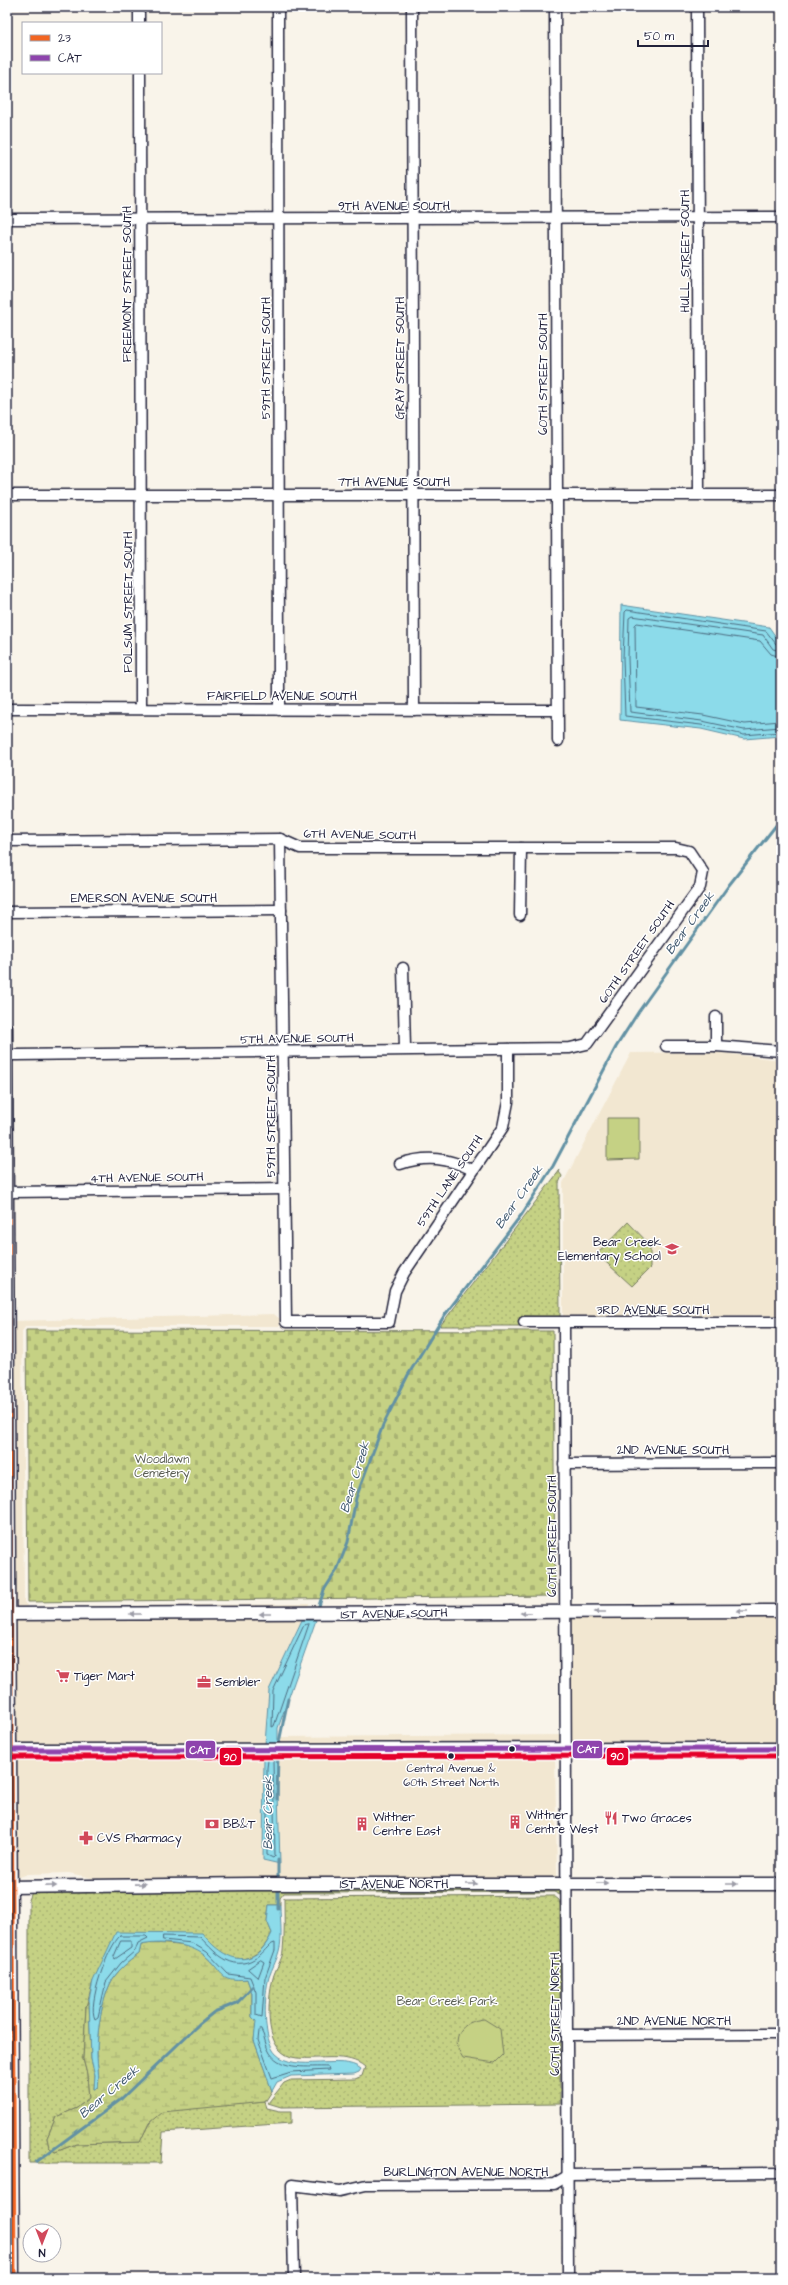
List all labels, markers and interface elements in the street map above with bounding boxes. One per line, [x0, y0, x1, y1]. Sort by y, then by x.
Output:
legend [22, 22, 162, 74]
scale bar [638, 22, 708, 48]
text: 50 m [644, 28, 675, 45]
text: 23 [58, 30, 71, 47]
text: CAT [58, 50, 82, 67]
street label: HULL STREET SOUTH [677, 190, 694, 312]
street label: 9TH AVENUE SOUTH [338, 198, 450, 215]
street label: FREEMONT STREET SOUTH [119, 206, 136, 362]
street label: GRAY STREET SOUTH [392, 296, 409, 420]
street label: 59TH STREET SOUTH [258, 297, 275, 419]
street label: 60TH STREET SOUTH [535, 313, 552, 435]
street label: 7TH AVENUE SOUTH [338, 474, 450, 491]
street label: FOLSUM STREET SOUTH [120, 531, 137, 673]
street label: FAIRFIELD AVENUE SOUTH [207, 688, 357, 705]
street label: 6TH AVENUE SOUTH [303, 826, 417, 844]
water label: Bear Creek [661, 887, 720, 958]
street label: EMERSON AVENUE SOUTH [71, 890, 217, 907]
street label: 60TH STREET SOUTH [595, 897, 679, 1007]
street label: 5TH AVENUE SOUTH [240, 1030, 354, 1048]
street label: 59TH STREET SOUTH [263, 1055, 280, 1177]
street label: 59TH LANE SOUTH [413, 1132, 487, 1230]
water label: Bear Creek [490, 1161, 548, 1232]
street label: 4TH AVENUE SOUTH [90, 1169, 204, 1187]
place label: Bear Creek Elementary School [558, 1234, 662, 1266]
school or university icon: Bear Creek Elementary School [664, 1241, 680, 1257]
street label: 3RD AVENUE SOUTH [597, 1302, 709, 1319]
water label: Bear Creek [336, 1438, 375, 1515]
street label: 2ND AVENUE SOUTH [617, 1442, 729, 1459]
park label: Woodlawn Cemetery [134, 1451, 190, 1483]
street label: 60TH STREET SOUTH [544, 1475, 561, 1597]
street label: 1ST AVENUE SOUTH [340, 1605, 448, 1623]
one-way arrow [736, 1608, 748, 1615]
one-way arrow [520, 1609, 532, 1616]
one-way arrow [593, 1609, 606, 1615]
one-way arrow [128, 1611, 141, 1617]
one-way arrow [258, 1611, 271, 1617]
supermarket icon: Tiger Mart [55, 1668, 71, 1684]
place label: Tiger Mart [74, 1668, 135, 1686]
office icon: Sembler [196, 1674, 212, 1690]
place label: Sembler [215, 1674, 261, 1691]
line badge: CAT [185, 1740, 216, 1759]
line badge: CAT [572, 1740, 603, 1759]
text: CAT [577, 1742, 600, 1757]
text: CAT [189, 1743, 212, 1758]
unlabelled marker [507, 1744, 517, 1754]
line badge: 90 [219, 1747, 242, 1766]
line badge: 90 [606, 1747, 629, 1766]
text: 90 [610, 1749, 624, 1764]
text: 90 [223, 1750, 237, 1765]
marker: Central Avenue & 60th Street North [446, 1751, 456, 1761]
place label: Central Avenue & 60th Street North [403, 1761, 499, 1790]
water label: Bear Creek [259, 1775, 277, 1850]
place label: Wittner Centre West [526, 1807, 599, 1838]
place label: Wittner Centre East [373, 1809, 441, 1840]
restaurant icon: Two Graces [603, 1810, 619, 1826]
place label: Two Graces [622, 1810, 692, 1827]
building icon: Wittner Centre West [507, 1814, 523, 1830]
bank icon: BB&T [204, 1816, 220, 1832]
place label: BB&T [223, 1816, 256, 1833]
building icon: Wittner Centre East [354, 1816, 370, 1832]
pharmacy icon: CVS Pharmacy [78, 1830, 94, 1846]
place label: CVS Pharmacy [97, 1830, 182, 1848]
street label: 1ST AVENUE NORTH [340, 1876, 448, 1893]
one-way arrow [596, 1880, 609, 1886]
one-way arrow [134, 1881, 146, 1888]
one-way arrow [466, 1881, 479, 1887]
one-way arrow [726, 1881, 739, 1887]
one-way arrow [45, 1883, 58, 1889]
street label: 60TH STREET NORTH [547, 1952, 564, 2076]
park label: Bear Creek Park [397, 1993, 498, 2010]
street label: 2ND AVENUE NORTH [617, 2013, 731, 2030]
water label: Bear Creek [75, 2061, 144, 2123]
street label: BURLINGTON AVENUE NORTH [384, 2164, 548, 2181]
north arrow [22, 2223, 62, 2263]
text: N [38, 2245, 45, 2260]

